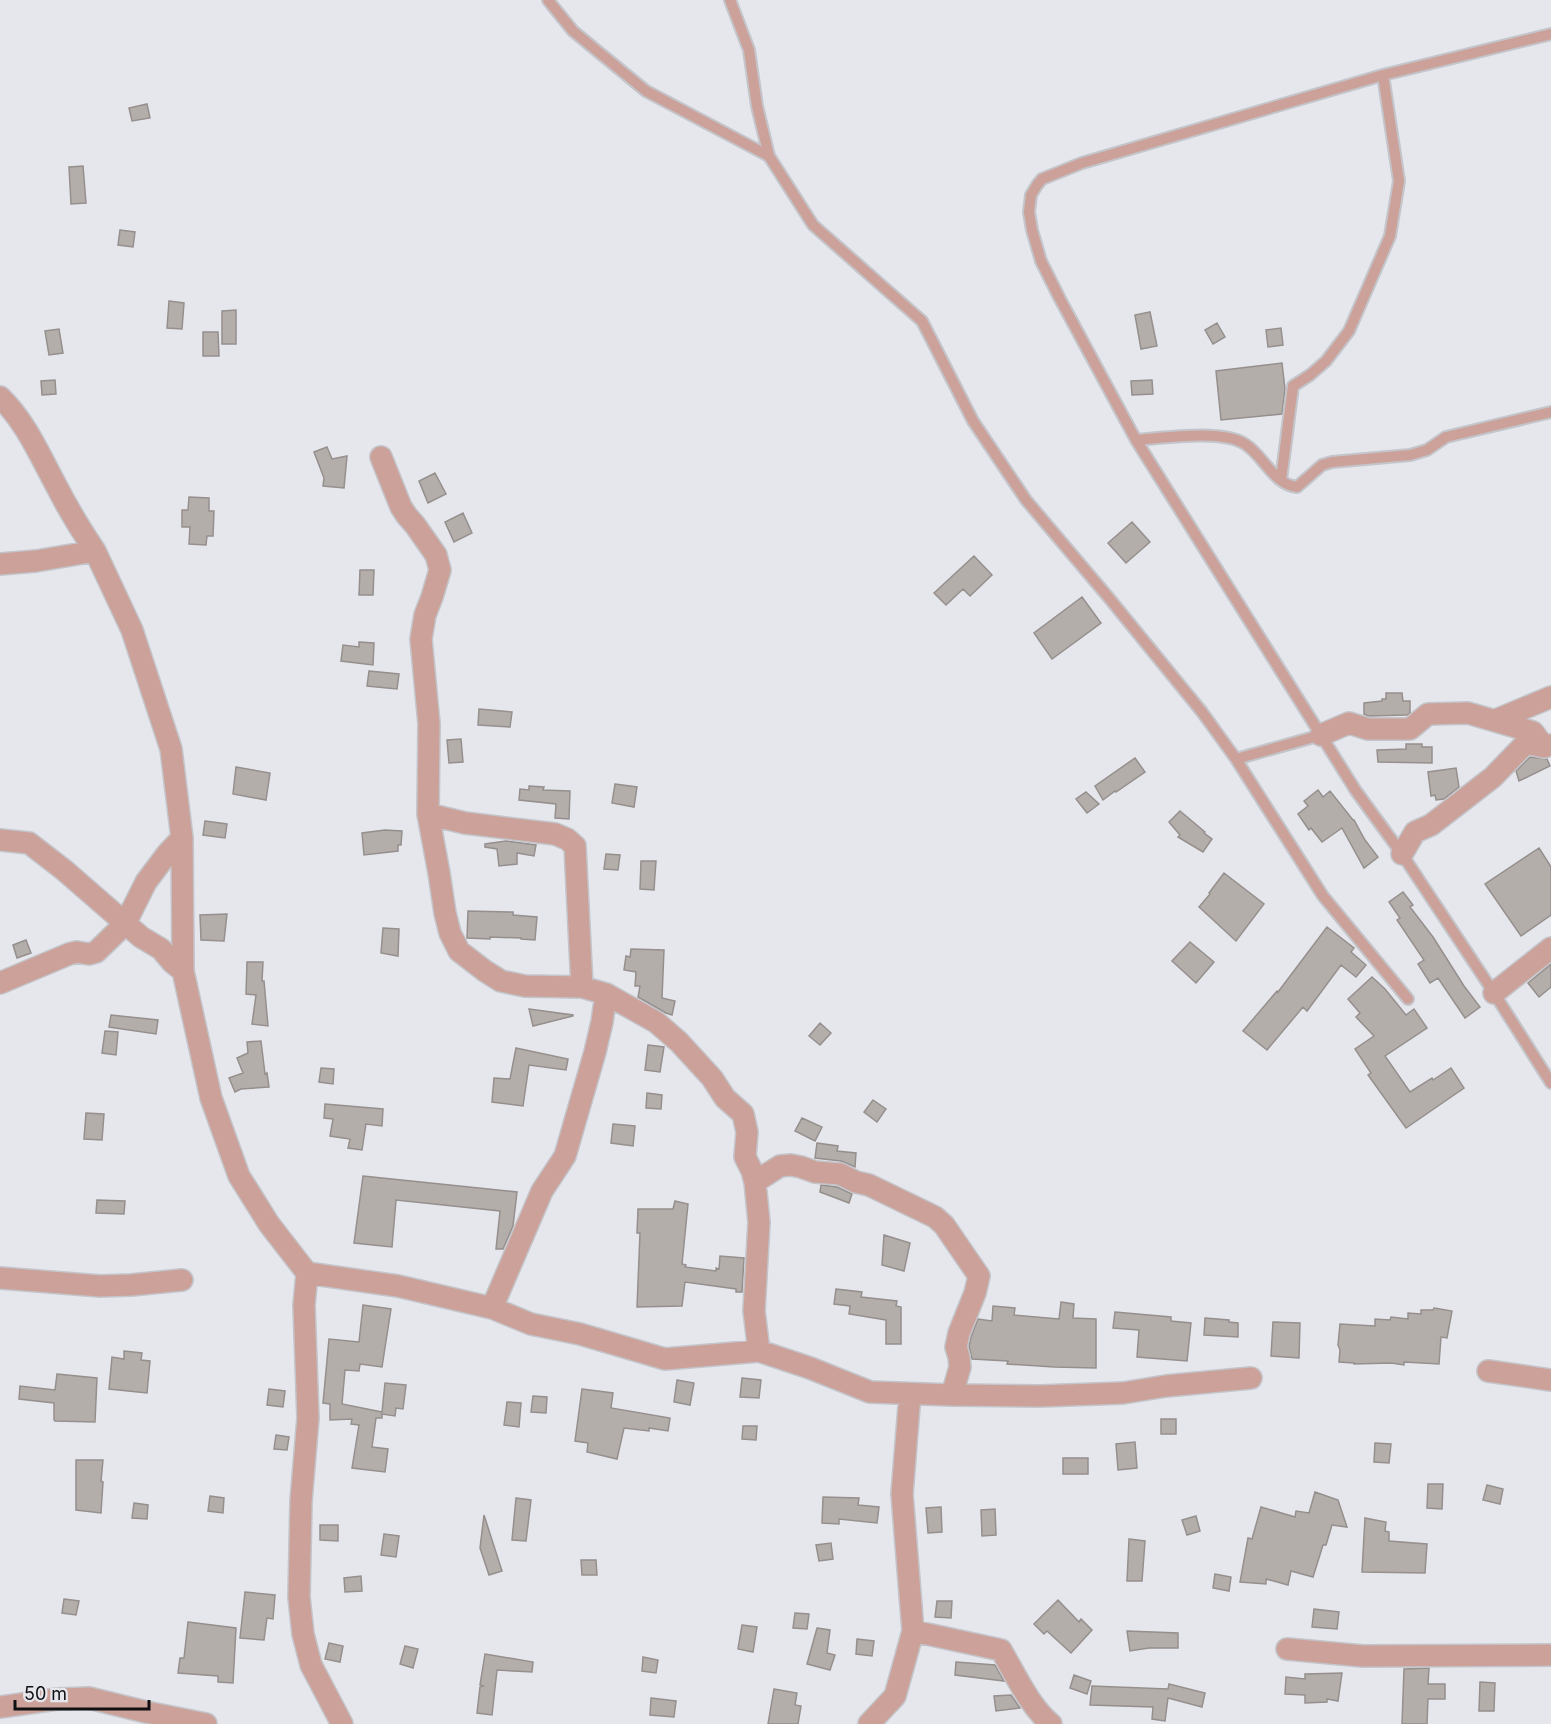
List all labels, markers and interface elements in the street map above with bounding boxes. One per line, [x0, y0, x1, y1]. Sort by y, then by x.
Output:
scale bar [15, 1673, 148, 1711]
text: 50 m [24, 1683, 67, 1704]

